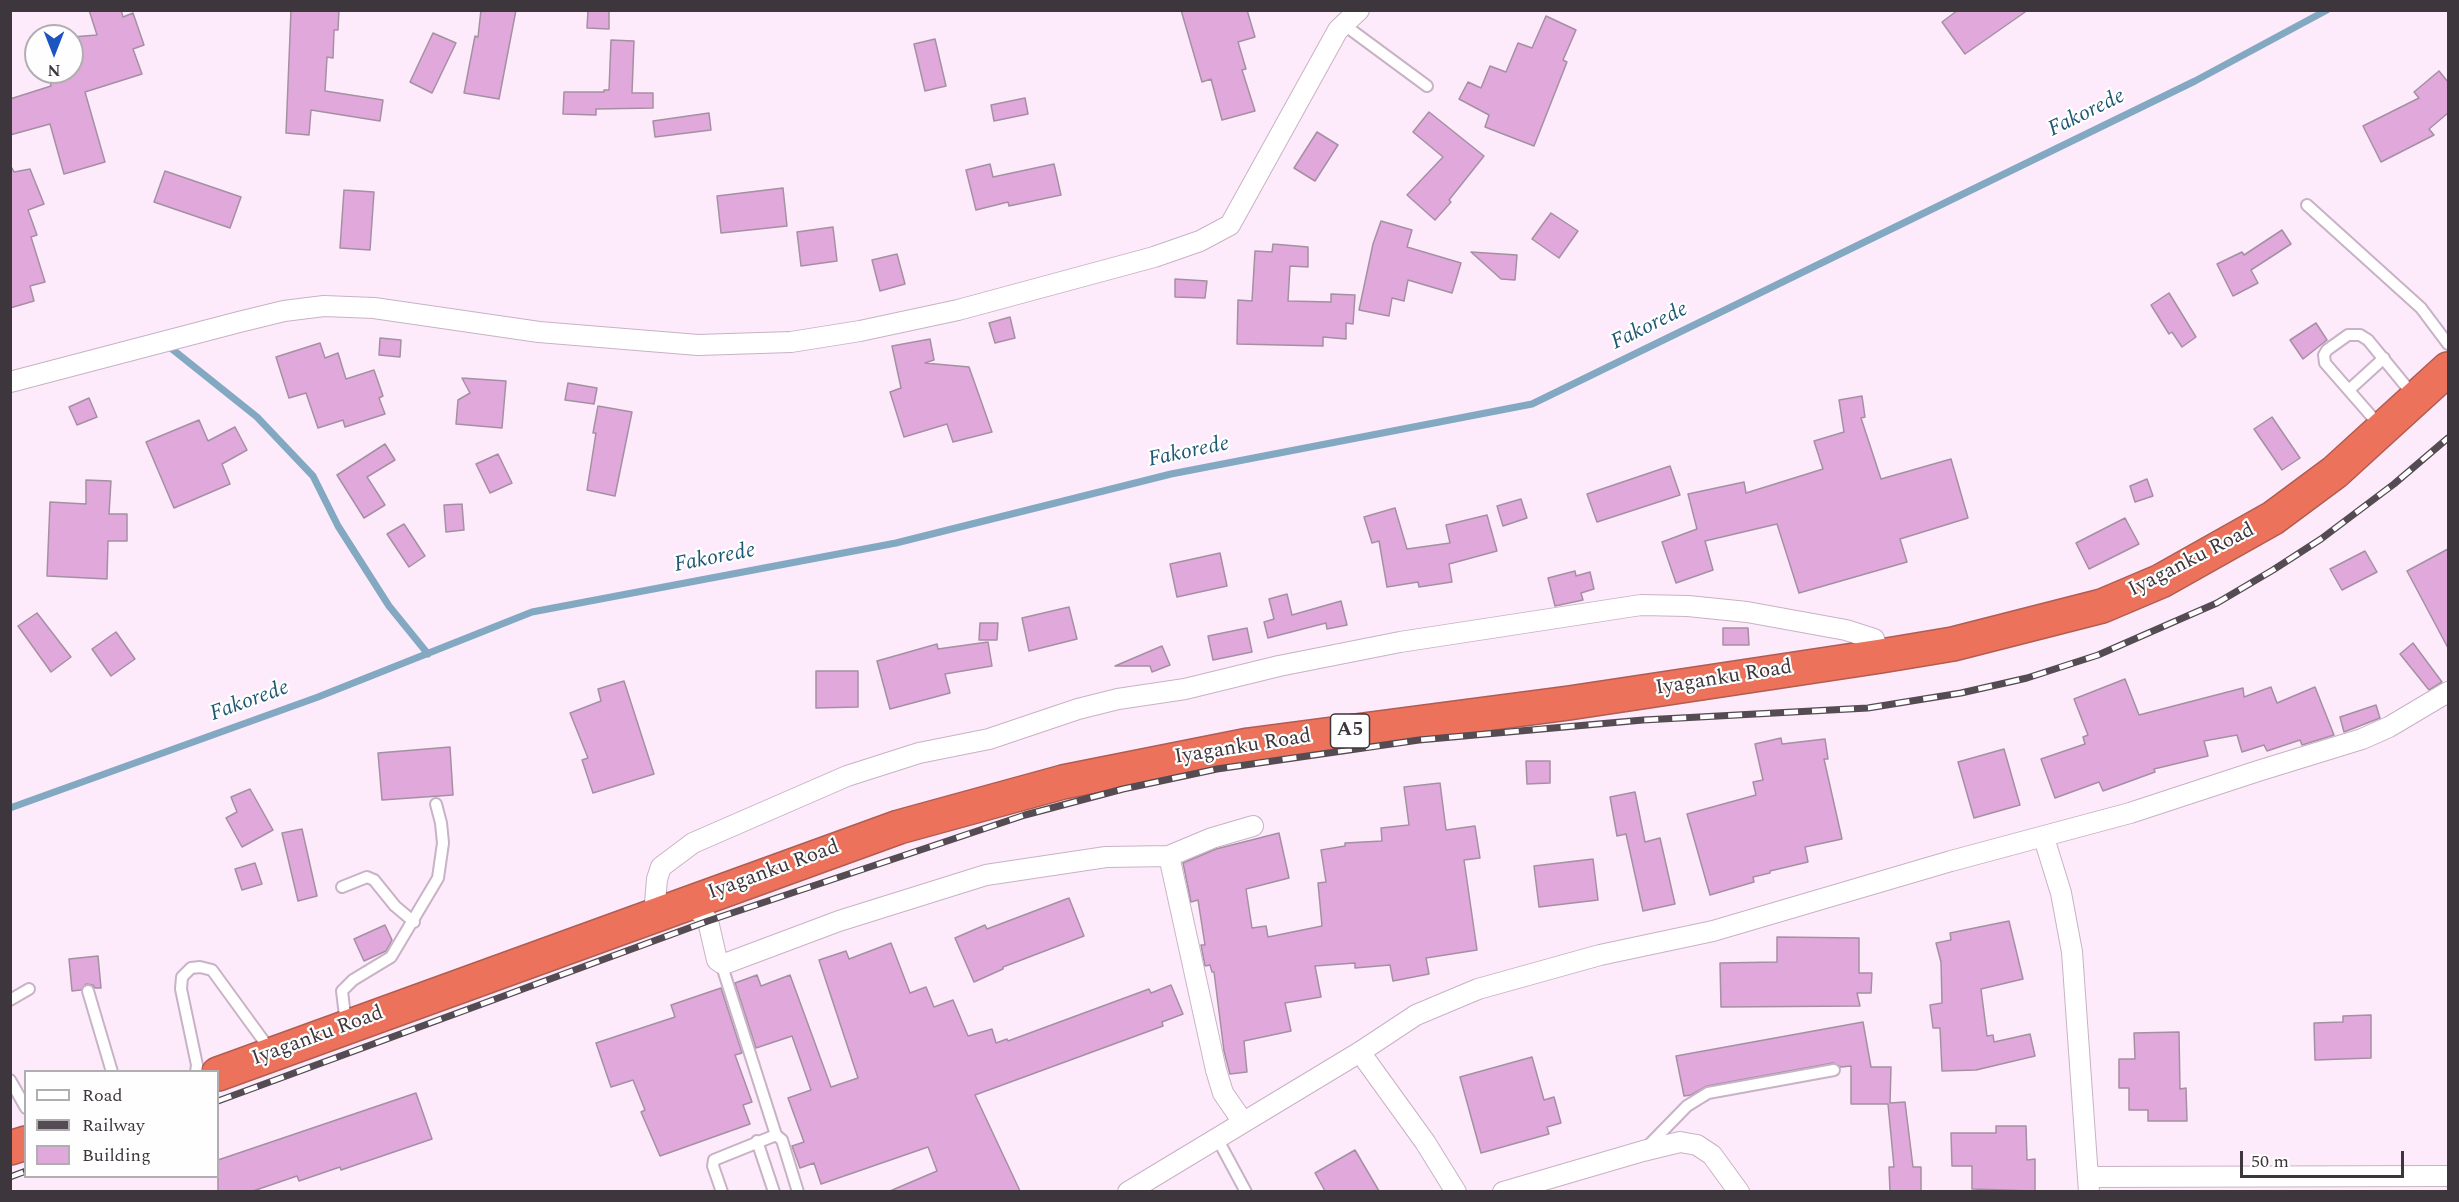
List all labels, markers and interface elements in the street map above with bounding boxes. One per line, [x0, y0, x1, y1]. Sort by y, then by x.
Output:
north arrow [24, 24, 84, 84]
text: N [47, 58, 61, 82]
water label: Fakorede [2044, 84, 2130, 144]
water label: Fakorede [1607, 297, 1693, 357]
water label: Fakorede [1146, 432, 1232, 474]
street label: Iyaganku Road [2125, 518, 2259, 604]
water label: Fakorede [672, 538, 758, 580]
street label: Iyaganku Road [1654, 656, 1794, 702]
water label: Fakorede [207, 676, 293, 728]
road number: A5 [1330, 714, 1370, 748]
street label: Iyaganku Road [1173, 725, 1313, 771]
street label: Iyaganku Road [705, 836, 843, 906]
street label: Iyaganku Road [249, 1002, 387, 1072]
legend [24, 1070, 219, 1178]
text: Road [82, 1082, 123, 1109]
text: Railway [82, 1112, 145, 1139]
scale bar [2243, 1139, 2406, 1177]
text: Building [82, 1142, 151, 1169]
text: 50 m [2251, 1148, 2289, 1175]

